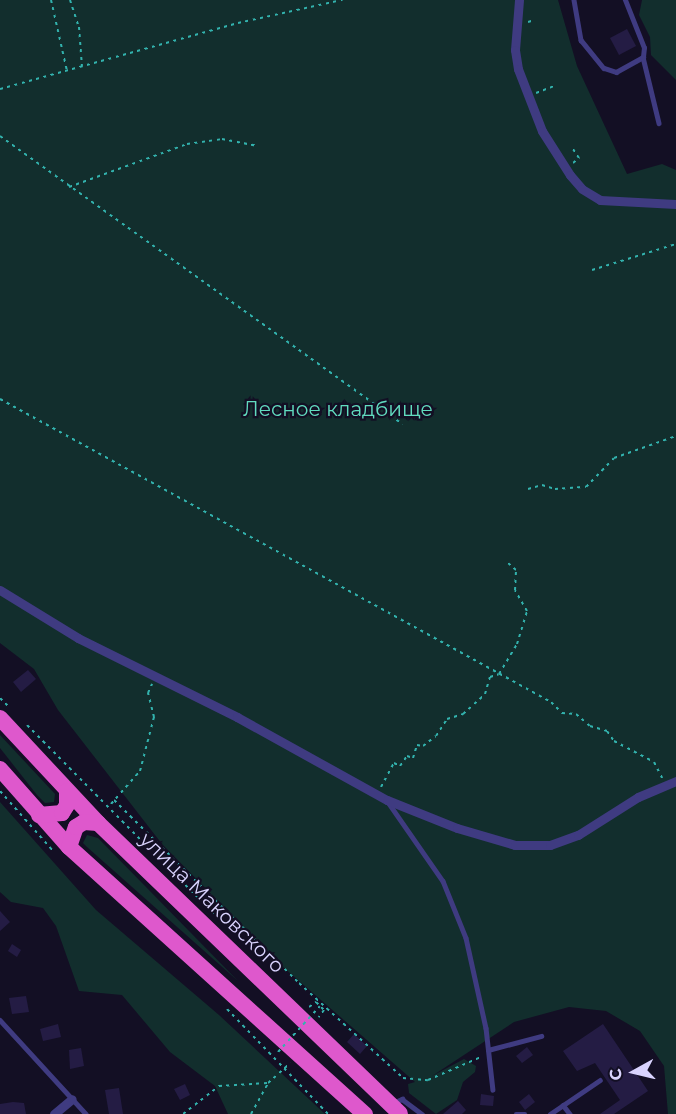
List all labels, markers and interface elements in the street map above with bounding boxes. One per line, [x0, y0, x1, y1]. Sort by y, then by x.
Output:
park label: Лесное кладбище [243, 397, 433, 421]
street label: улица Маковского [135, 828, 289, 978]
north arrow [604, 1042, 664, 1102]
text: С [605, 1067, 626, 1082]

